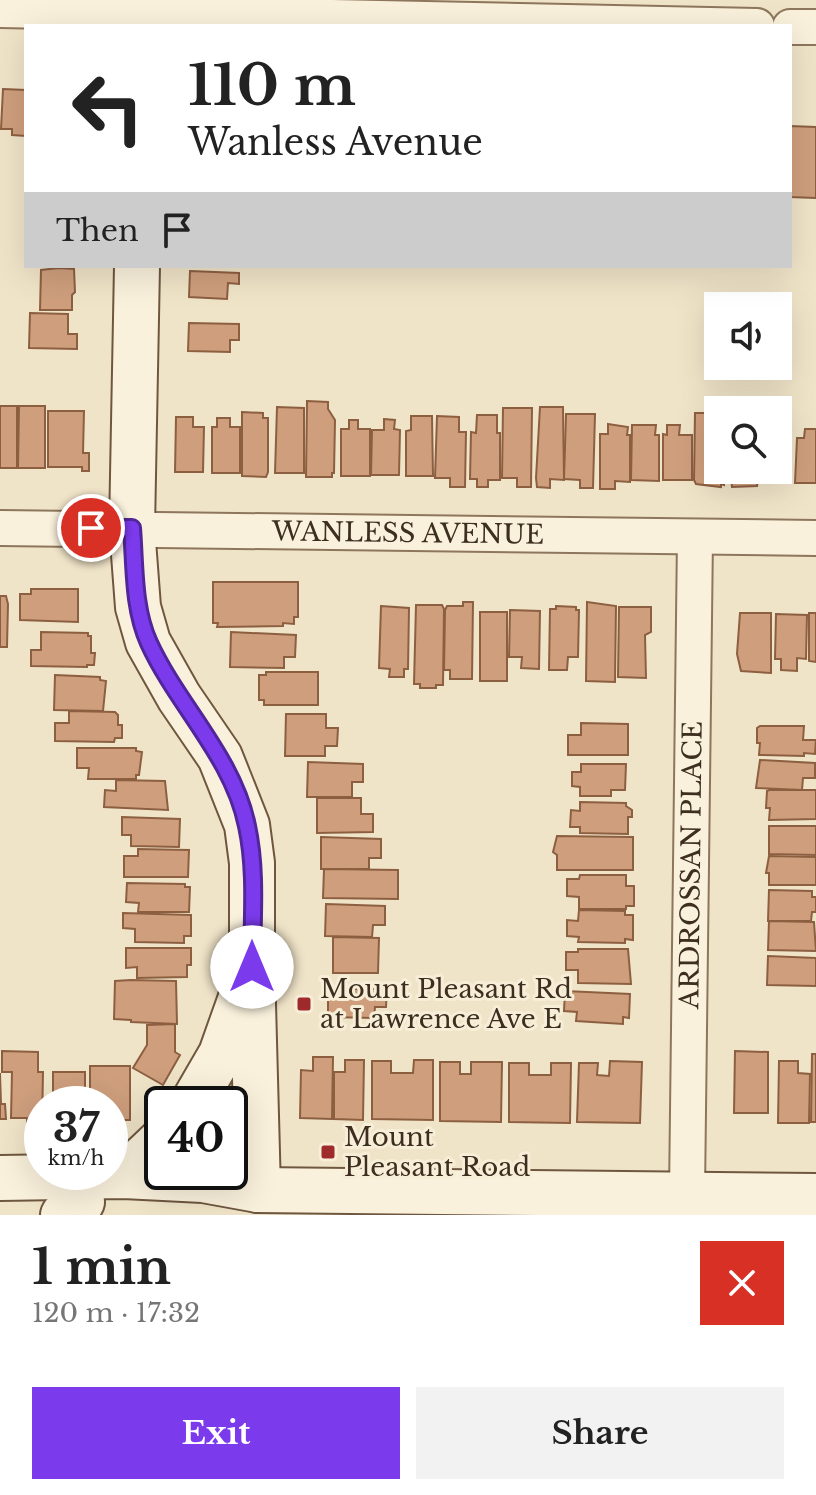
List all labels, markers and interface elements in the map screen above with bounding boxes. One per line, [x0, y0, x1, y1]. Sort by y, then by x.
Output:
text: 110 m [188, 51, 356, 120]
icon: left [56, 56, 160, 160]
text: Wanless Avenue [188, 120, 483, 165]
icon: arrive [155, 208, 199, 252]
text: Then [56, 212, 139, 249]
map controls [704, 292, 792, 484]
button: sound [704, 292, 792, 380]
button: search [704, 396, 792, 484]
pin [57, 494, 125, 562]
icon: arrive [69, 506, 113, 550]
street label: WANLESS AVENUE [271, 515, 544, 551]
street label: ARDROSSAN PLACE [673, 721, 709, 1010]
position arrow [210, 925, 294, 1009]
place label: Mount Pleasant Rd at Lawrence Ave E [320, 973, 572, 1035]
marker: Mount Pleasant Rd at Lawrence Ave E [295, 995, 313, 1013]
speed limit sign: 40 [144, 1086, 248, 1190]
text: 37 [53, 1103, 99, 1153]
place label: Mount Pleasant Road [344, 1121, 530, 1183]
marker: Mount Pleasant Road [319, 1143, 337, 1161]
text: km/h [48, 1146, 104, 1170]
text: 1 min [32, 1237, 171, 1297]
button: close [700, 1241, 784, 1325]
text: 120 m · 17:32 [32, 1297, 200, 1329]
button: Exit [32, 1387, 400, 1479]
button: Share [416, 1387, 784, 1479]

